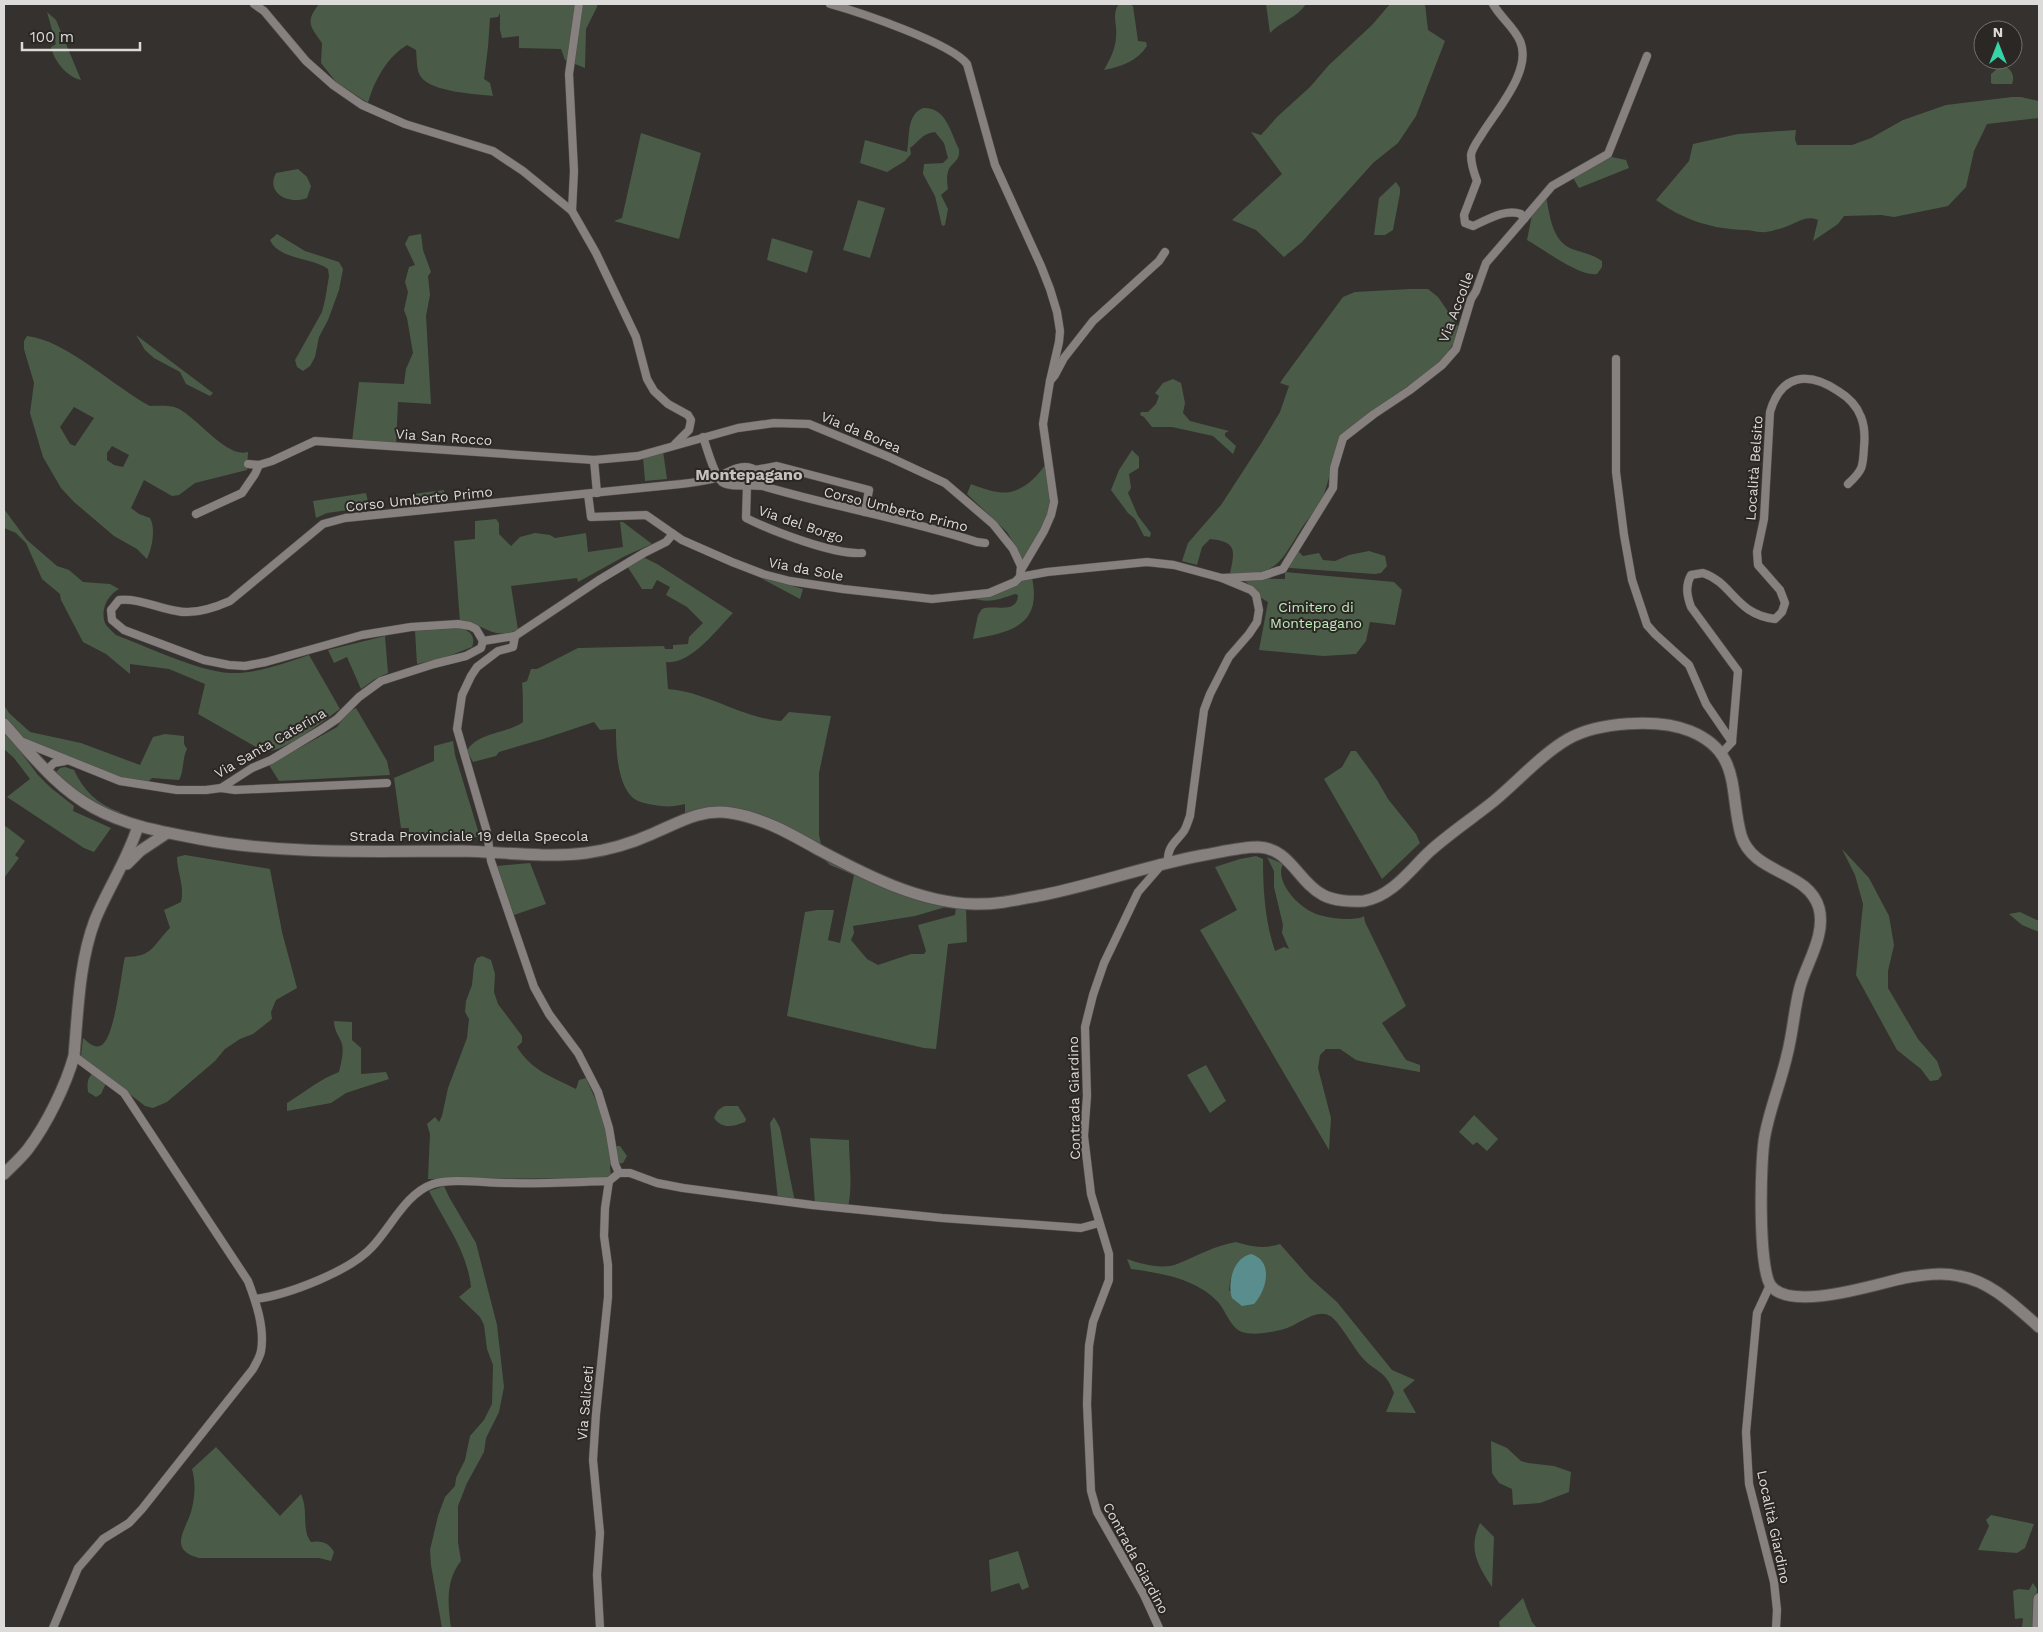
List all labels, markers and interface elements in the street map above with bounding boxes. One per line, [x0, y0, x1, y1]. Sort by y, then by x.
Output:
scale bar [22, 20, 140, 52]
north arrow [1973, 20, 2023, 70]
text: N [1993, 24, 2003, 40]
text: 100 m [30, 28, 74, 46]
street label: Via Accolle [1435, 269, 1477, 345]
street label: Via da Borea [819, 408, 903, 456]
street label: Località Belsito [1742, 415, 1766, 521]
street label: Via San Rocco [395, 426, 493, 448]
district label: Montepagano [695, 465, 803, 484]
street label: Corso Umberto Primo [345, 483, 493, 515]
street label: Corso Umberto Primo [822, 483, 970, 535]
street label: Via del Borgo [756, 502, 846, 546]
street label: Via da Sole [767, 554, 845, 584]
park label: Cimitero di Montepagano [1270, 599, 1362, 631]
street label: Via Santa Caterina [211, 705, 329, 781]
street label: Strada Provinciale 19 della Specola [350, 828, 588, 844]
street label: Contrada Giardino [1065, 1036, 1083, 1160]
street label: Via Saliceti [574, 1365, 596, 1441]
street label: Località Giardino [1754, 1469, 1794, 1585]
street label: Contrada Giardino [1100, 1500, 1172, 1616]

